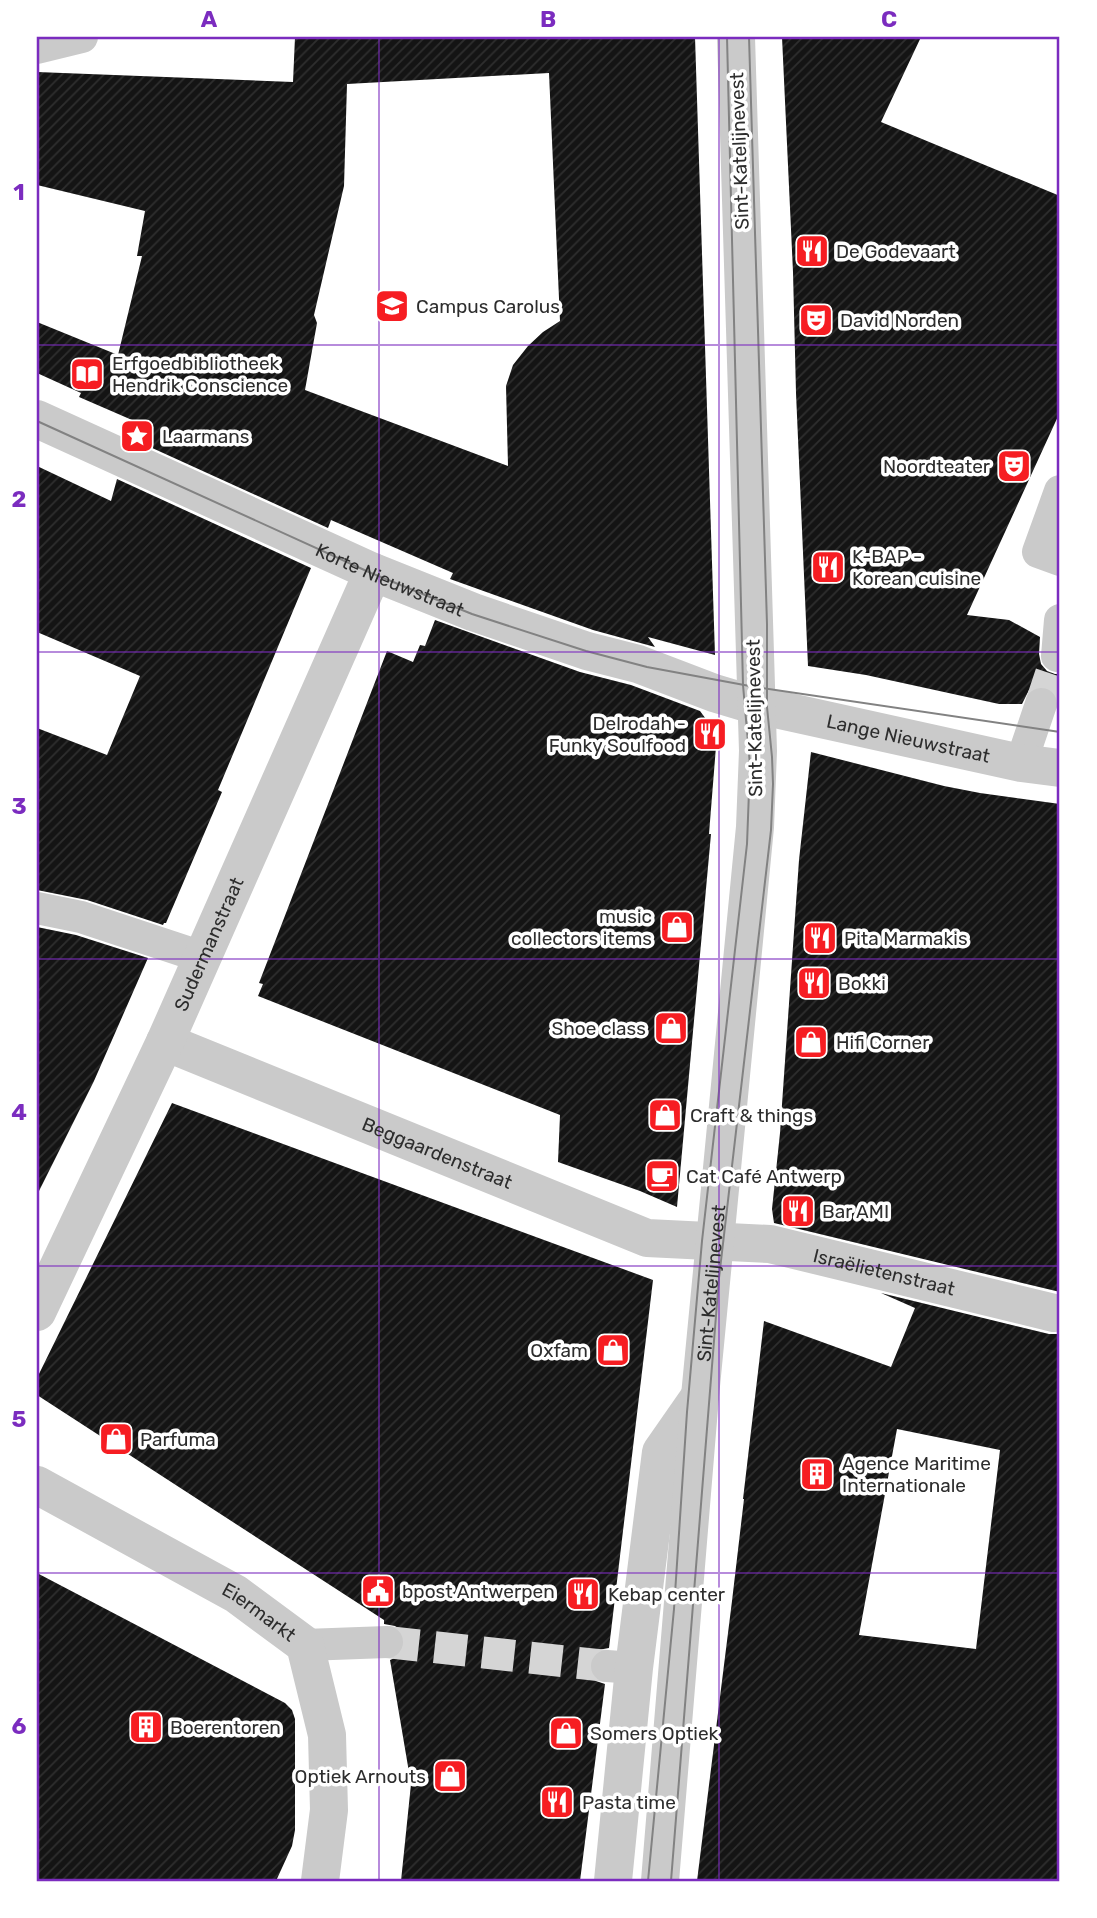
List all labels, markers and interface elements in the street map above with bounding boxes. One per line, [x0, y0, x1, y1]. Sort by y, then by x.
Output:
text: A [201, 5, 218, 33]
text: B [540, 5, 556, 33]
text: C [881, 5, 897, 33]
street label: Sint-Katelijnevest [725, 71, 754, 230]
text: 1 [13, 178, 25, 206]
restaurant icon: De Godevaart [793, 232, 831, 270]
place label: De Godevaart [836, 240, 956, 263]
school or university icon: Campus Carolus [373, 287, 411, 325]
place label: Campus Carolus [416, 295, 560, 318]
theatre icon: David Norden [797, 301, 835, 339]
place label: David Norden [840, 309, 959, 332]
place label: Erfgoedbibliotheek Hendrik Conscience [112, 352, 288, 397]
library icon: Erfgoedbibliotheek Hendrik Conscience [68, 355, 106, 393]
place icon: Laarmans [118, 417, 156, 455]
place label: Laarmans [162, 425, 249, 448]
theatre icon: Noordteater [995, 447, 1033, 485]
place label: Noordteater [883, 455, 991, 478]
text: 2 [12, 485, 26, 513]
street label: Korte Nieuwstraat [312, 538, 468, 622]
place label: K-BAP - Korean cuisine [852, 545, 981, 590]
restaurant icon: K-BAP - Korean cuisine [809, 548, 847, 586]
street label: Sint-Katelijnevest [742, 638, 767, 797]
street label: Lange Nieuwstraat [824, 710, 993, 768]
place label: Delrodah - Funky Soulfood [549, 712, 686, 757]
restaurant icon: Delrodah - Funky Soulfood [691, 715, 729, 753]
text: 3 [11, 792, 27, 820]
street label: Sudermanstraat [169, 873, 249, 1015]
place label: music collectors items [511, 905, 652, 950]
shop icon: music collectors items [658, 908, 696, 946]
restaurant icon: Pita Marmakis [801, 919, 839, 957]
place label: Pita Marmakis [844, 927, 968, 950]
restaurant icon: Bokki [795, 964, 833, 1002]
place label: Bokki [838, 972, 886, 995]
shop icon: Shoe class [652, 1009, 690, 1047]
place label: Shoe class [551, 1017, 646, 1040]
shop icon: Hifi Corner [792, 1023, 830, 1061]
place label: Hifi Corner [836, 1031, 930, 1054]
shop icon: Craft & things [646, 1096, 684, 1134]
text: 4 [11, 1098, 27, 1126]
place label: Craft & things [690, 1104, 813, 1127]
street label: Beggaardenstraat [359, 1112, 516, 1194]
cafe icon: Cat Café Antwerp [643, 1157, 681, 1195]
place label: Cat Café Antwerp [686, 1165, 842, 1188]
restaurant icon: Bar AMI [779, 1192, 817, 1230]
place label: Bar AMI [822, 1200, 889, 1223]
street label: Sint-Katelijnevest [692, 1203, 730, 1363]
street label: Israëlietenstraat [811, 1244, 958, 1301]
shop icon: Oxfam [594, 1331, 632, 1369]
place label: Oxfam [530, 1339, 588, 1362]
text: 5 [12, 1405, 27, 1433]
shop icon: Parfuma [97, 1420, 135, 1458]
place label: Parfuma [140, 1428, 216, 1451]
place label: Agence Maritime Internationale [842, 1452, 991, 1497]
building icon: Agence Maritime Internationale [798, 1455, 836, 1493]
public building icon: bpost Antwerpen [359, 1572, 397, 1610]
restaurant icon: Kebap center [564, 1575, 602, 1613]
street label: Eiermarkt [218, 1578, 301, 1647]
place label: bpost Antwerpen [402, 1580, 555, 1603]
place label: Kebap center [608, 1583, 726, 1606]
building icon: Boerentoren [127, 1708, 165, 1746]
text: 6 [12, 1712, 27, 1740]
shop icon: Somers Optiek [547, 1714, 585, 1752]
place label: Boerentoren [170, 1716, 281, 1739]
place label: Somers Optiek [590, 1722, 719, 1745]
shop icon: Optiek Arnouts [431, 1757, 469, 1795]
place label: Optiek Arnouts [295, 1765, 426, 1788]
restaurant icon: Pasta time [538, 1783, 576, 1821]
place label: Pasta time [582, 1791, 676, 1814]

